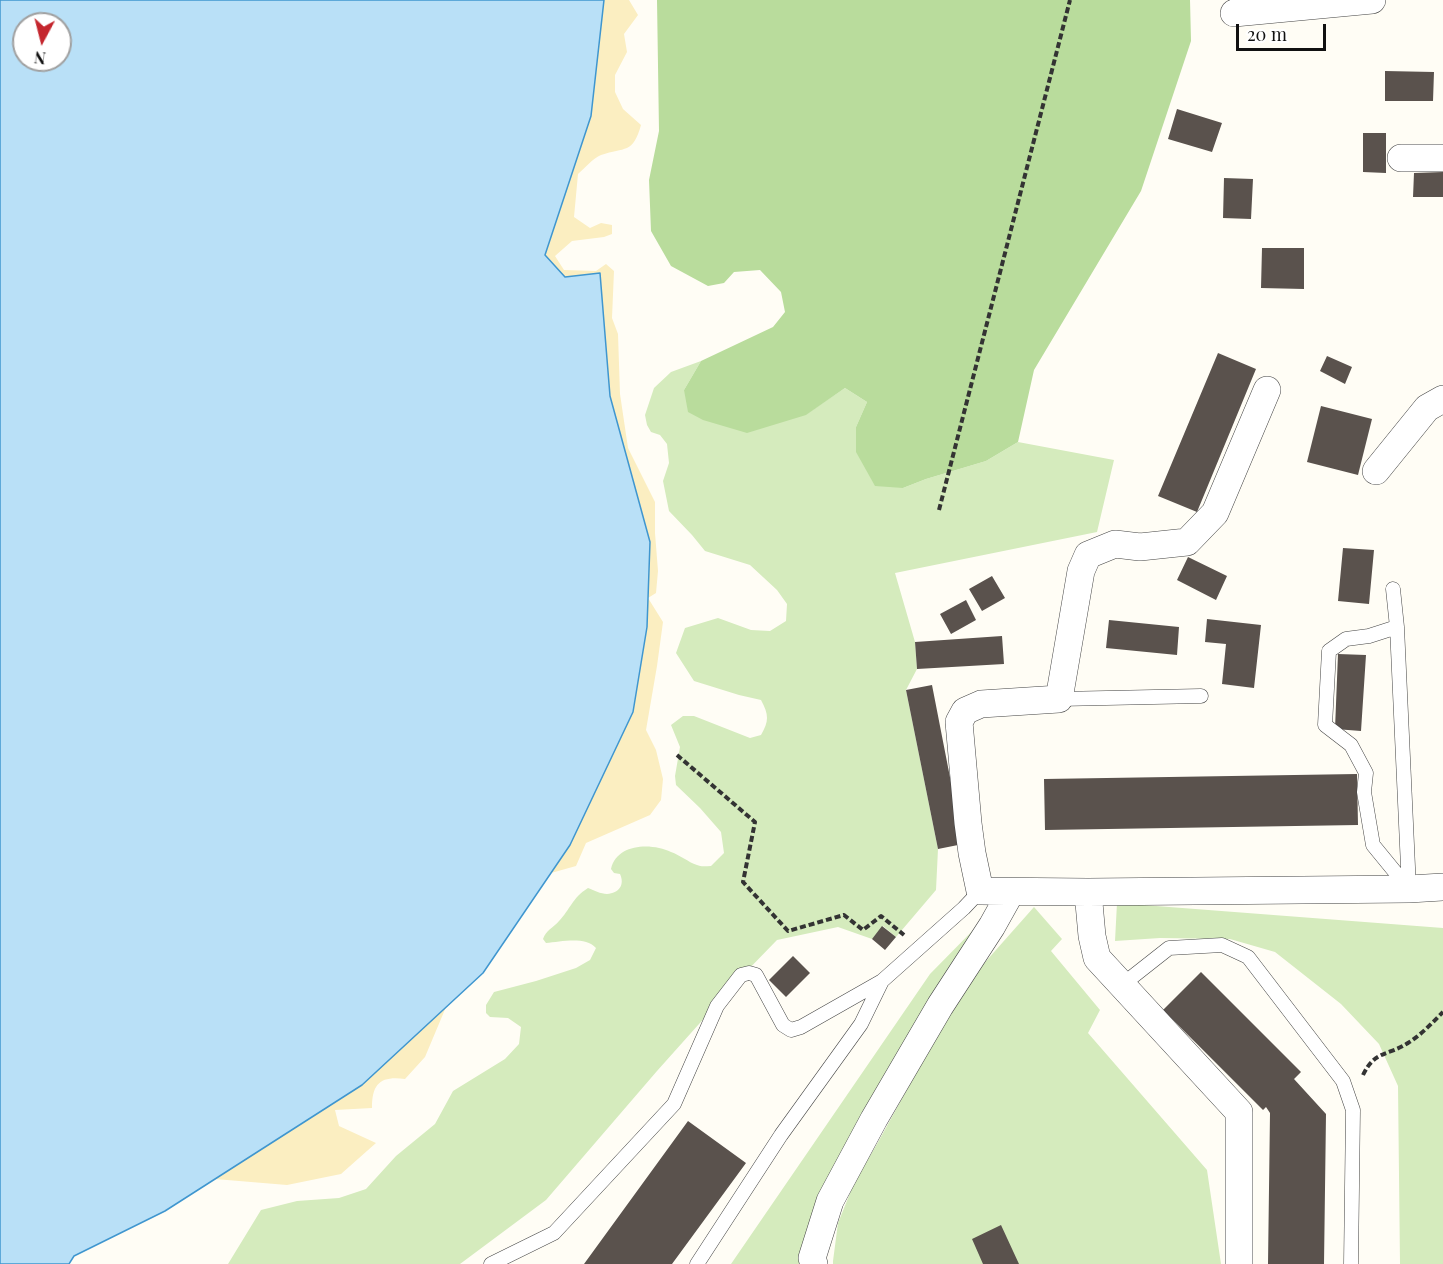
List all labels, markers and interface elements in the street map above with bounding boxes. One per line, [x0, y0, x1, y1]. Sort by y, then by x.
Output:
north arrow [12, 12, 72, 72]
scale bar [1239, 12, 1329, 50]
text: 20 m [1247, 22, 1287, 46]
text: N [33, 47, 47, 70]

